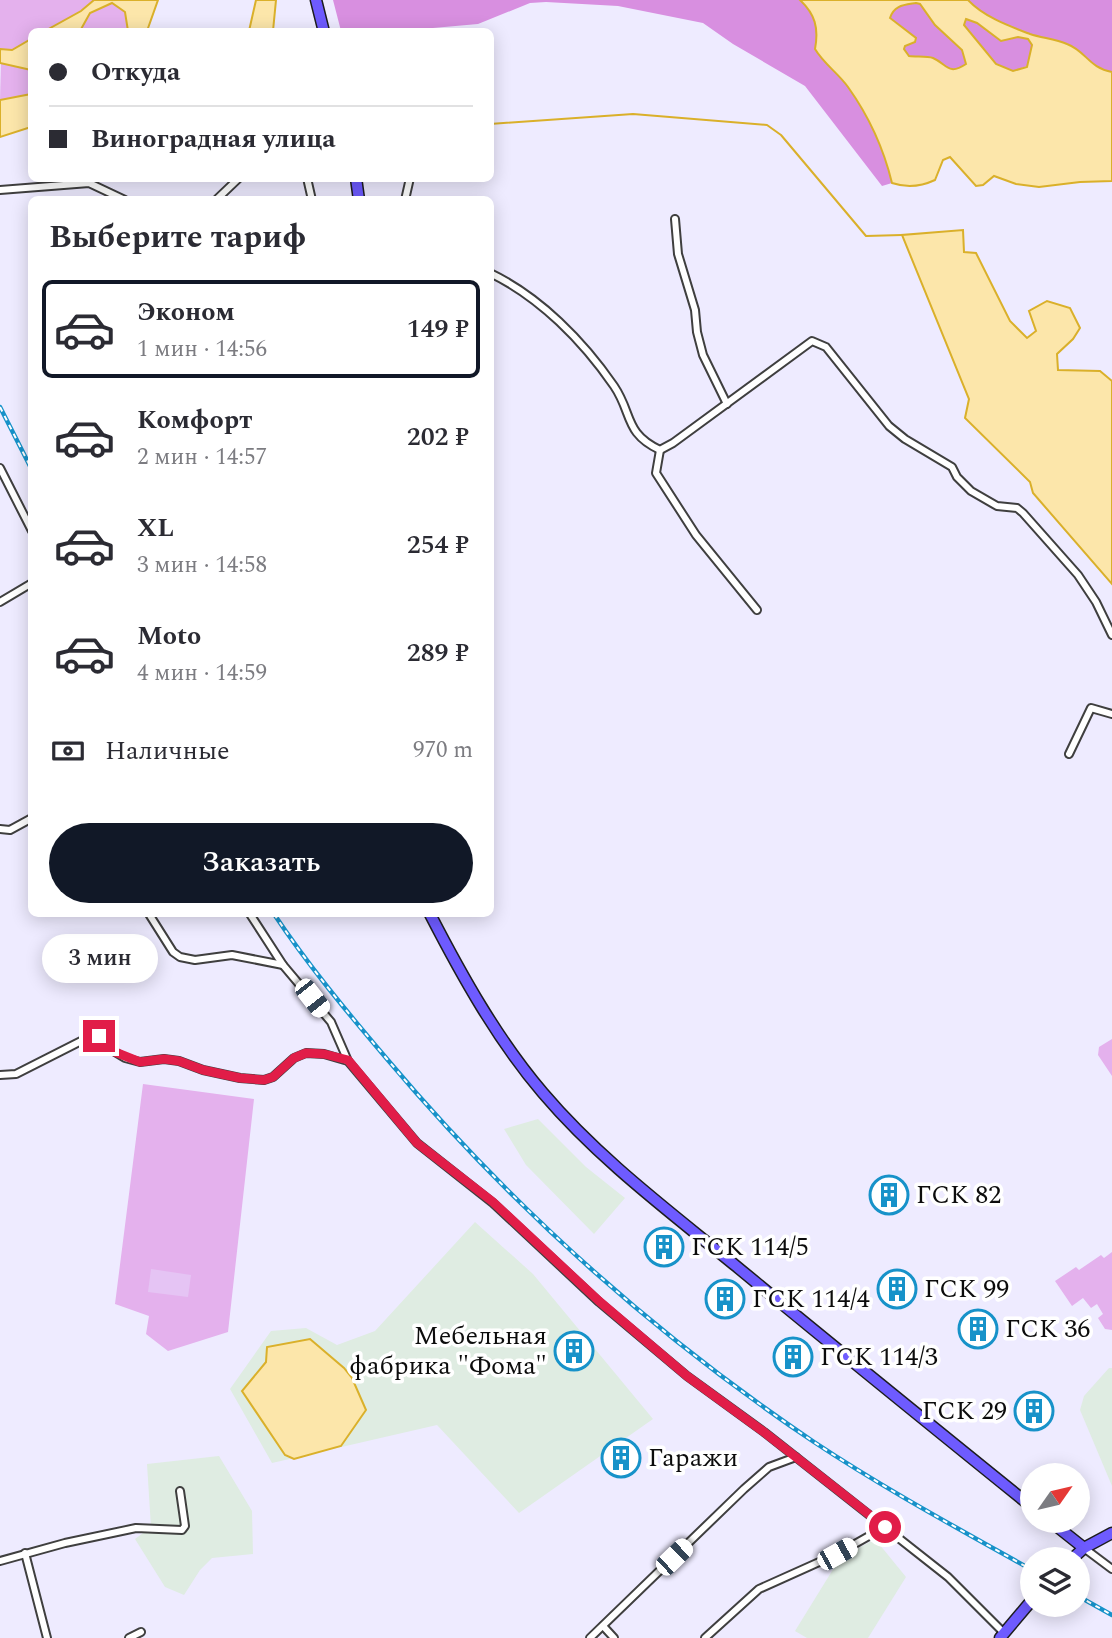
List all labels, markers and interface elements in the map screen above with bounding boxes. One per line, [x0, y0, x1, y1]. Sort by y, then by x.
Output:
text: Откуда [91, 52, 180, 92]
text: Виноградная улица [91, 119, 336, 159]
text: Выберите тариф [49, 213, 306, 262]
text: Эконом [137, 292, 235, 332]
icon: car [53, 298, 116, 361]
text: 149 ₽ [407, 309, 469, 349]
text: 1 мин · 14:56 [137, 332, 267, 367]
text: Комфорт [137, 400, 252, 440]
icon: car [53, 406, 116, 469]
text: 202 ₽ [407, 417, 469, 457]
text: 2 мин · 14:57 [137, 440, 267, 475]
text: XL [137, 508, 174, 548]
icon: car [53, 514, 116, 577]
text: 254 ₽ [407, 525, 469, 565]
text: 3 мин · 14:58 [137, 548, 267, 583]
text: Moto [137, 616, 201, 656]
icon: car [53, 622, 116, 685]
text: 289 ₽ [407, 633, 469, 673]
text: 4 мин · 14:59 [137, 656, 267, 691]
text: Наличные [105, 731, 230, 771]
icon: cash [49, 732, 87, 770]
text: 970 m [413, 733, 473, 768]
button: Заказать [49, 823, 473, 903]
callout: 3 мин [41, 934, 157, 984]
text: 3 мин [68, 941, 132, 976]
car [291, 975, 334, 1021]
route end [83, 1020, 115, 1052]
building icon: ГСК 82 [868, 1174, 910, 1216]
place label: ГСК 82 [916, 1175, 1001, 1215]
building icon: ГСК 114/5 [643, 1226, 685, 1268]
place label: ГСК 114/5 [691, 1227, 809, 1267]
building icon: ГСК 99 [876, 1268, 918, 1310]
place label: ГСК 99 [924, 1269, 1009, 1309]
building icon: ГСК 114/4 [704, 1278, 746, 1320]
place label: ГСК 114/4 [752, 1279, 870, 1319]
building icon: ГСК 36 [957, 1308, 999, 1350]
place label: ГСК 36 [1005, 1309, 1090, 1349]
place label: Мебельная фабрика "Фома" [349, 1316, 547, 1386]
building icon: Мебельная фабрика "Фома" [553, 1330, 595, 1372]
building icon: ГСК 114/3 [772, 1336, 814, 1378]
place label: ГСК 114/3 [820, 1337, 938, 1377]
building icon: ГСК 29 [1013, 1390, 1055, 1432]
place label: ГСК 29 [922, 1391, 1007, 1431]
building icon: Гаражи [600, 1437, 642, 1479]
place label: Гаражи [648, 1438, 738, 1478]
north arrow [1020, 1463, 1090, 1533]
map controls [1020, 1463, 1090, 1617]
route start [869, 1511, 901, 1543]
car [652, 1535, 697, 1579]
car [814, 1535, 861, 1573]
button: layers [1020, 1547, 1090, 1617]

